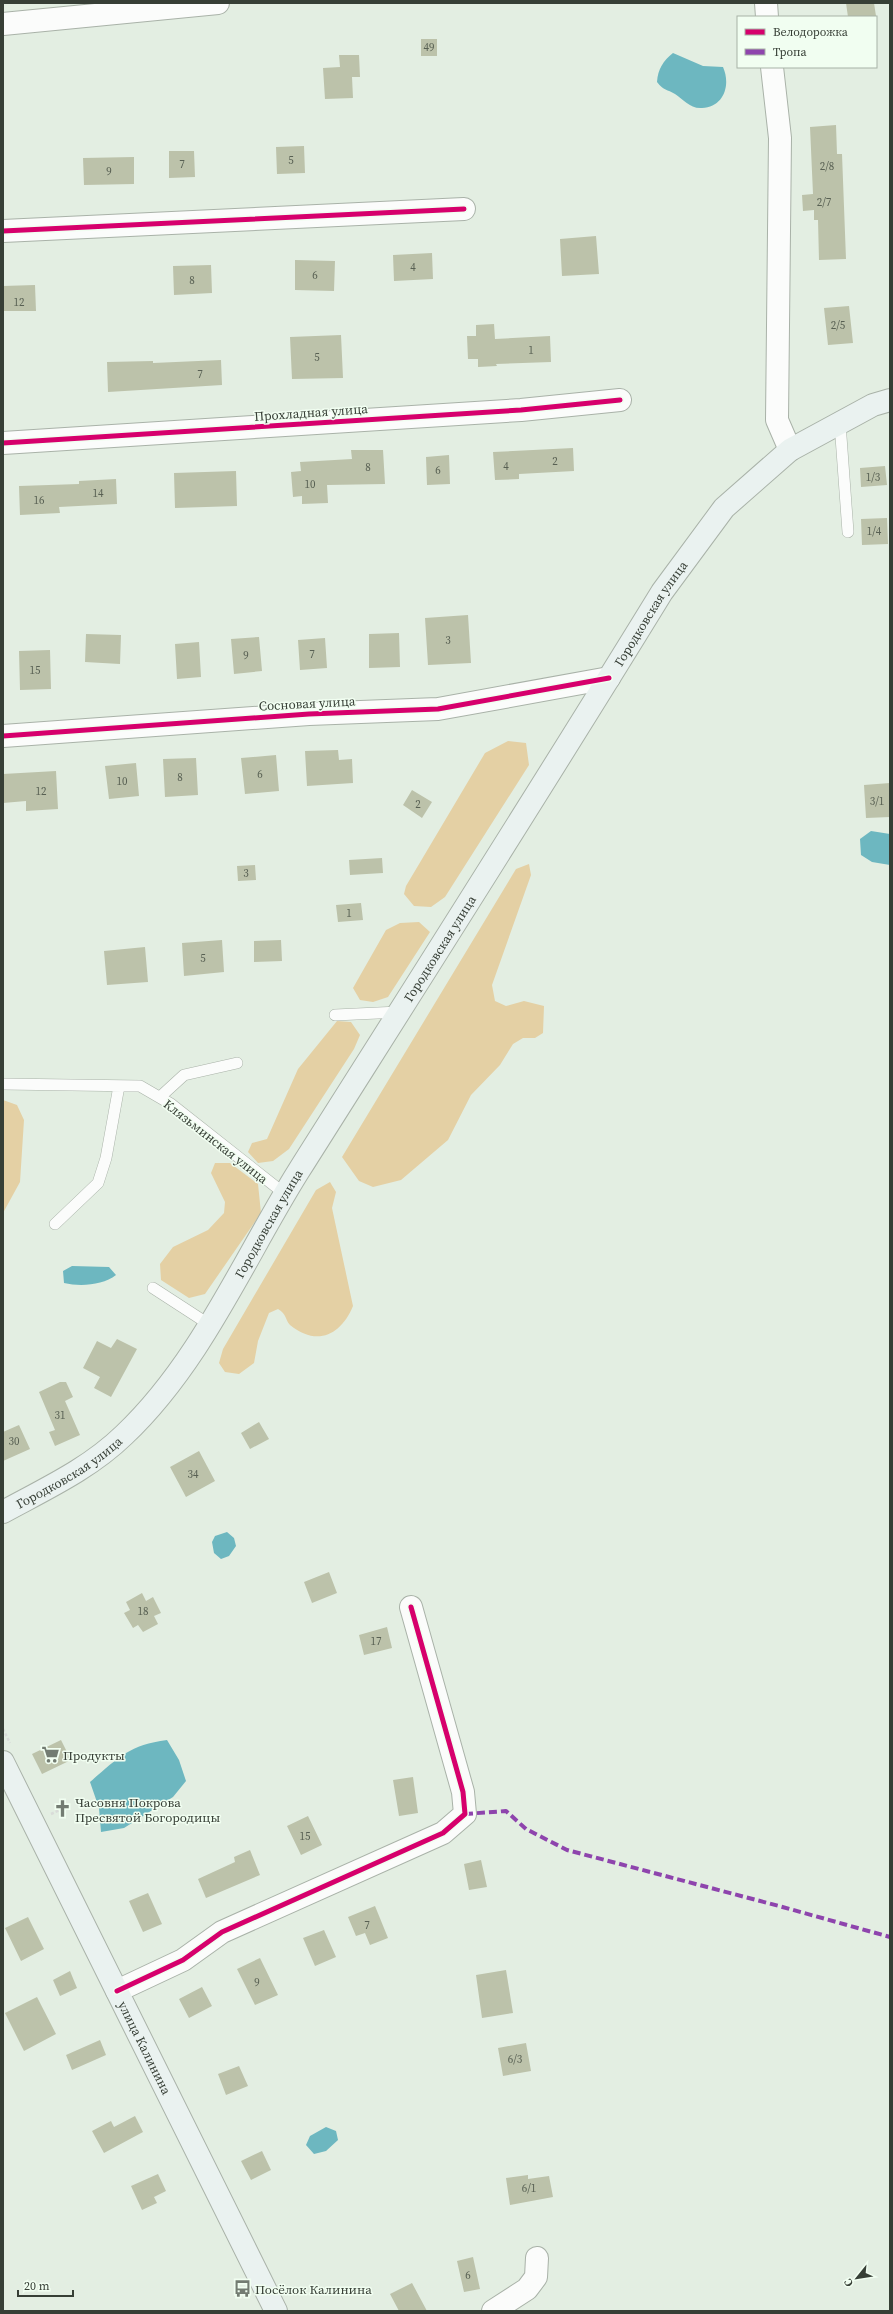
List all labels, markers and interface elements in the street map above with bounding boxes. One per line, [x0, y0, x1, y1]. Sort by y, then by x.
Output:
legend [737, 16, 877, 68]
text: Велодорожка [773, 24, 849, 40]
house number: 49 [424, 40, 435, 55]
text: Тропа [773, 44, 808, 60]
house number: 5 [288, 153, 294, 168]
house number: 7 [179, 157, 185, 172]
house number: 2/8 [820, 159, 834, 174]
house number: 9 [106, 164, 112, 179]
house number: 2/7 [817, 195, 832, 210]
house number: 4 [410, 260, 416, 275]
house number: 6 [312, 268, 318, 283]
house number: 8 [189, 273, 195, 288]
house number: 12 [14, 295, 25, 310]
house number: 2/5 [831, 318, 846, 333]
house number: 1 [528, 343, 534, 358]
house number: 5 [314, 350, 320, 365]
house number: 7 [197, 367, 203, 382]
street label: Прохладная улица [254, 400, 369, 425]
house number: 2 [552, 454, 558, 469]
house number: 4 [503, 459, 509, 474]
house number: 8 [365, 460, 371, 475]
house number: 6 [435, 463, 441, 478]
house number: 1/3 [866, 470, 881, 485]
house number: 10 [305, 477, 316, 492]
house number: 14 [93, 486, 104, 501]
house number: 16 [34, 493, 45, 508]
house number: 1/4 [867, 524, 882, 539]
street label: Городковская улица [610, 557, 692, 669]
house number: 3 [445, 633, 451, 648]
house number: 7 [309, 647, 315, 662]
house number: 9 [243, 648, 249, 663]
house number: 15 [30, 663, 41, 678]
street label: Сосновая улица [258, 692, 356, 715]
house number: 6 [257, 767, 263, 782]
house number: 8 [177, 770, 183, 785]
house number: 10 [117, 774, 128, 789]
house number: 12 [36, 784, 47, 799]
house number: 3/1 [870, 794, 884, 809]
house number: 2 [415, 797, 421, 812]
house number: 3 [243, 866, 249, 881]
street label: Городковская улица [400, 892, 480, 1005]
house number: 1 [346, 906, 352, 921]
house number: 5 [200, 951, 206, 966]
street label: Клязьминская улица [160, 1095, 272, 1188]
street label: Городковская улица [231, 1166, 307, 1281]
house number: 31 [55, 1408, 66, 1423]
street label: Городковская улица [13, 1433, 126, 1513]
house number: 30 [9, 1434, 20, 1449]
house number: 34 [188, 1467, 199, 1482]
house number: 18 [138, 1604, 149, 1619]
house number: 17 [371, 1634, 382, 1649]
supermarket icon: Продукты [40, 1745, 60, 1765]
place label: Продукты [63, 1747, 125, 1764]
place label: Часовня Покрова Пресвятой Богородицы [75, 1794, 220, 1826]
church icon: Часовня Покрова Пресвятой Богородицы [52, 1799, 72, 1819]
house number: 15 [300, 1829, 311, 1844]
house number: 7 [364, 1918, 370, 1933]
house number: 9 [254, 1975, 260, 1990]
street label: улица Калинина [114, 1998, 175, 2098]
house number: 6/3 [508, 2052, 523, 2067]
house number: 6/1 [522, 2181, 536, 2196]
north arrow [837, 2258, 877, 2298]
house number: 6 [465, 2268, 471, 2283]
scale bar [18, 2272, 73, 2298]
text: С [840, 2276, 857, 2289]
text: 20 m [24, 2278, 50, 2294]
bus stop icon: Посёлок Калинина [232, 2279, 252, 2299]
place label: Посёлок Калинина [255, 2281, 372, 2298]

